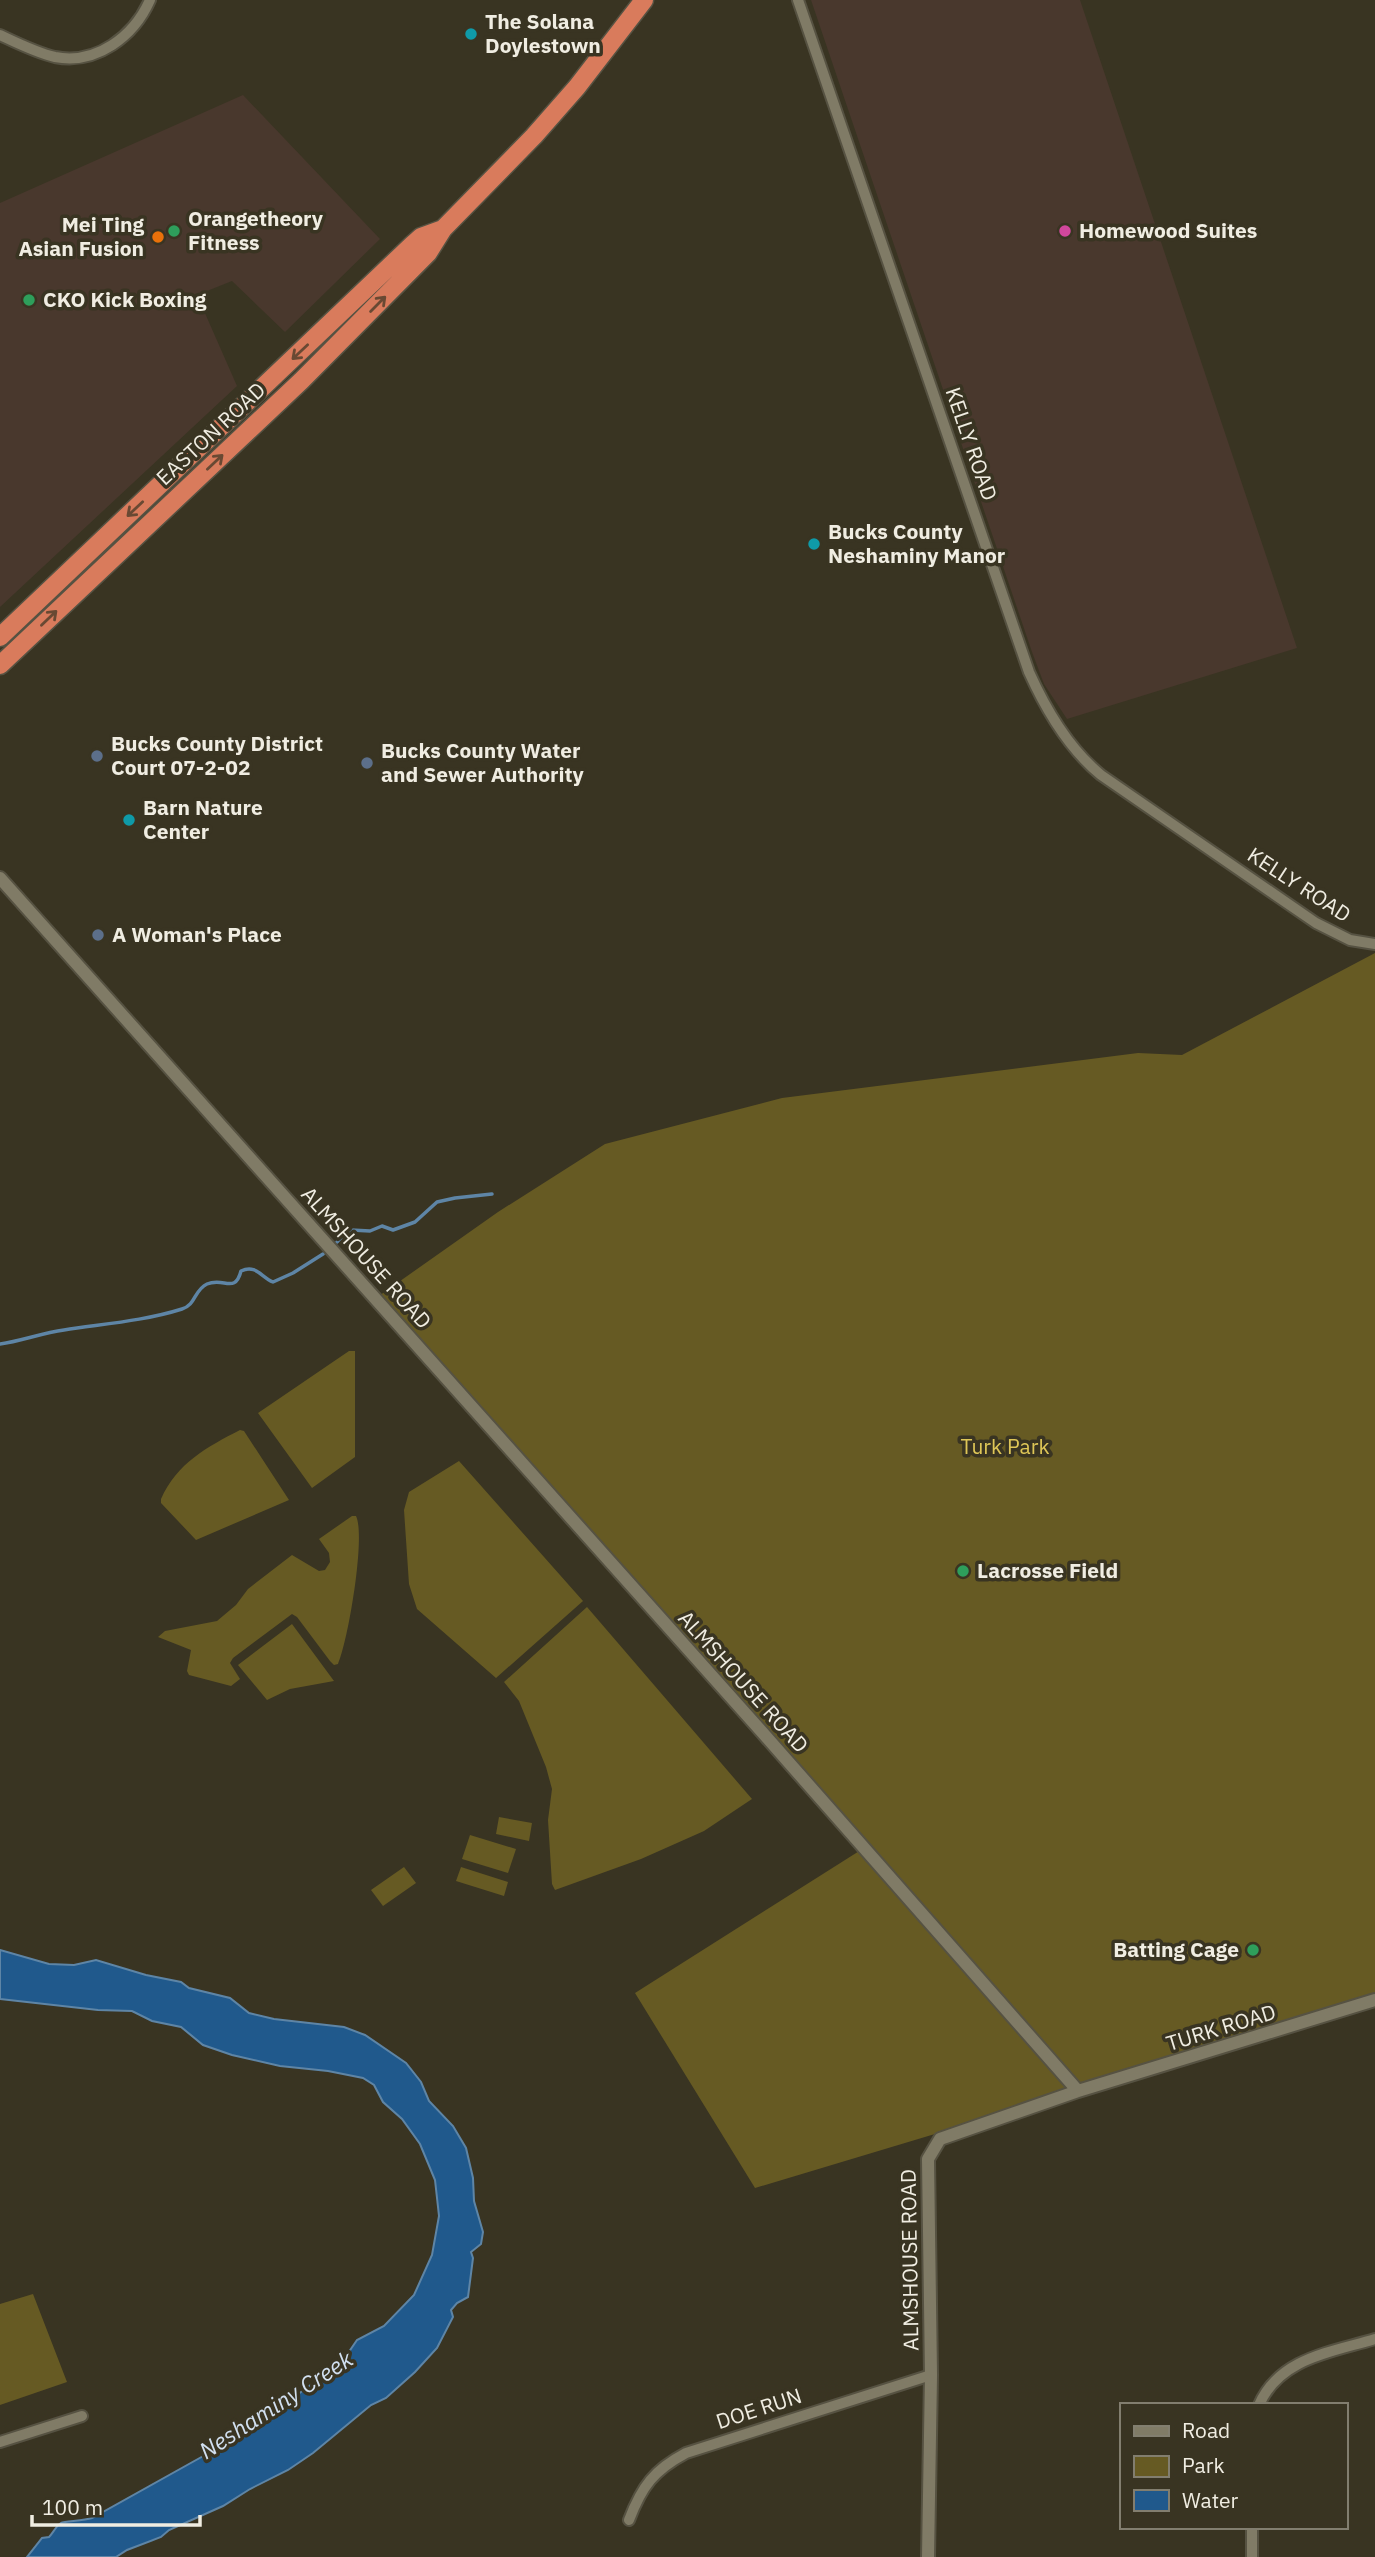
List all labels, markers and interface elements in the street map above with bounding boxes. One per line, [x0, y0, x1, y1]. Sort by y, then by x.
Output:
place label: The Solana Doylestown [485, 7, 601, 59]
marker: The Solana Doylestown [463, 26, 479, 42]
place label: Orangetheory Fitness [188, 204, 324, 256]
place label: Mei Ting Asian Fusion [18, 210, 144, 262]
place label: Homewood Suites [1079, 216, 1257, 244]
marker: Orangetheory Fitness [166, 223, 182, 239]
marker: Homewood Suites [1057, 223, 1073, 239]
marker: Mei Ting Asian Fusion [150, 229, 166, 245]
place label: CKO Kick Boxing [43, 285, 207, 313]
marker: CKO Kick Boxing [21, 292, 37, 308]
one-way arrow [370, 295, 387, 312]
one-way arrow [292, 344, 309, 361]
street label: EASTON ROAD [150, 376, 271, 491]
street label: KELLY ROAD [940, 383, 1004, 504]
one-way arrow [206, 454, 224, 470]
one-way arrow [127, 500, 144, 517]
place label: Bucks County Neshaminy Manor [828, 517, 1006, 569]
marker: Bucks County Neshaminy Manor [806, 536, 822, 552]
one-way arrow [40, 609, 57, 626]
place label: Bucks County District Court 07-2-02 [111, 729, 323, 781]
place label: Bucks County Water and Sewer Authority [381, 736, 585, 788]
marker: Bucks County District Court 07-2-02 [89, 748, 105, 764]
marker: Bucks County Water and Sewer Authority [359, 755, 375, 771]
place label: Barn Nature Center [143, 793, 263, 845]
marker: Barn Nature Center [121, 812, 137, 828]
street label: KELLY ROAD [1243, 840, 1357, 928]
place label: A Woman's Place [112, 920, 282, 948]
marker: A Woman's Place [90, 927, 106, 943]
street label: ALMSHOUSE ROAD [295, 1180, 438, 1334]
park label: Turk Park [960, 1432, 1050, 1460]
place label: Lacrosse Field [977, 1556, 1118, 1584]
marker: Lacrosse Field [955, 1563, 971, 1579]
street label: ALMSHOUSE ROAD [672, 1604, 815, 1758]
place label: Batting Cage [1113, 1935, 1239, 1963]
marker: Batting Cage [1245, 1942, 1261, 1958]
street label: TURK ROAD [1162, 1997, 1279, 2057]
street label: ALMSHOUSE ROAD [893, 2169, 925, 2351]
water label: Neshaminy Creek [193, 2343, 359, 2465]
street label: DOE RUN [712, 2381, 805, 2435]
legend [1120, 2403, 1347, 2529]
text: Road [1182, 2416, 1230, 2444]
text: Park [1182, 2451, 1225, 2479]
scale bar [32, 2484, 200, 2528]
text: Water [1182, 2486, 1239, 2514]
text: 100 m [42, 2493, 103, 2521]

